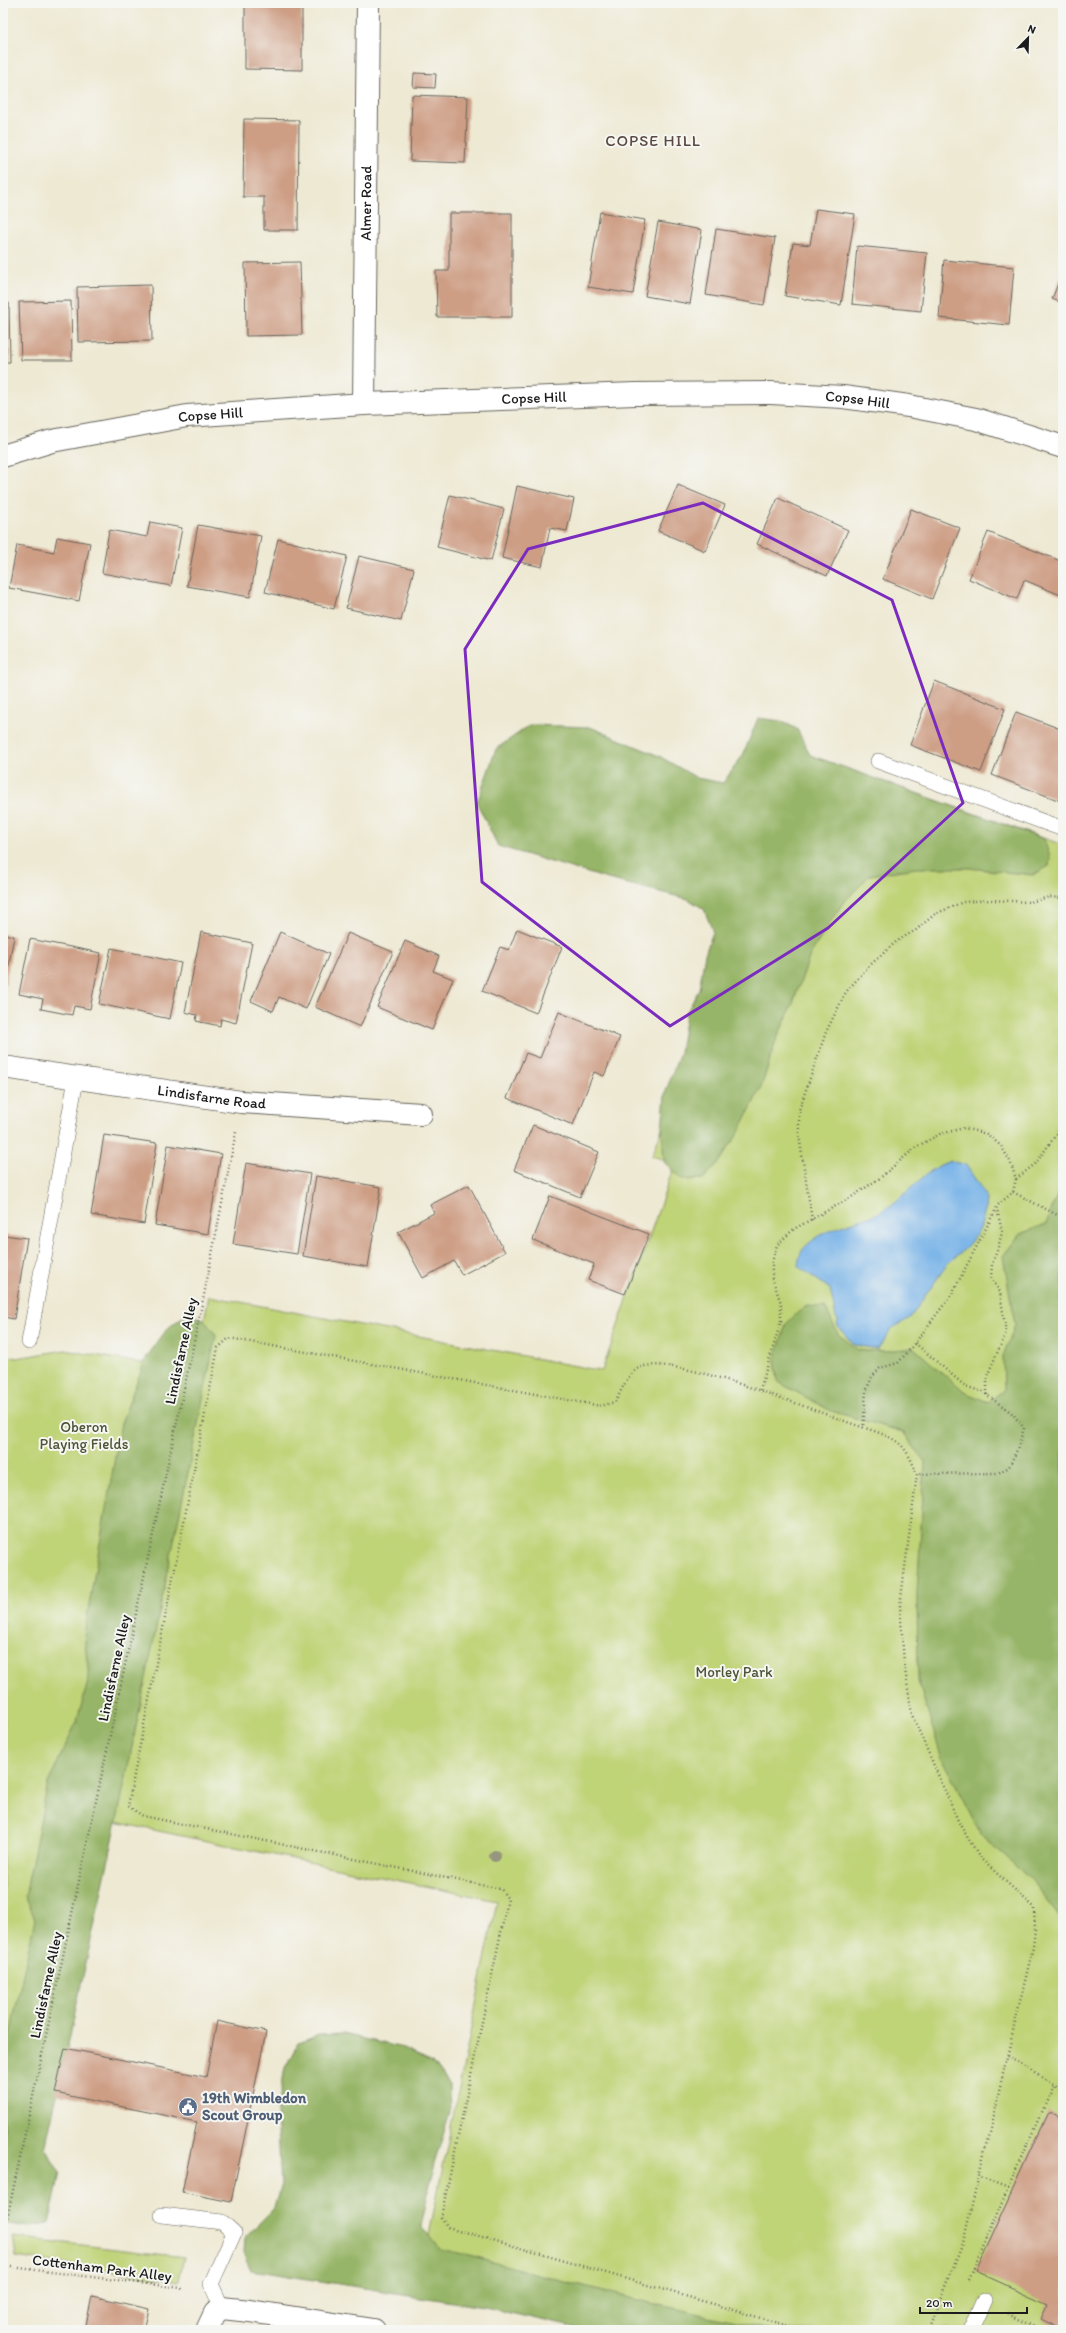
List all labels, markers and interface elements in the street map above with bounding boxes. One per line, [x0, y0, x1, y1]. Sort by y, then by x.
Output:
north arrow [1008, 18, 1048, 58]
text: N [1026, 22, 1038, 37]
district label: COPSE HILL [605, 131, 701, 150]
street label: Almer Road [357, 165, 375, 241]
street label: Copse Hill [825, 387, 892, 412]
street label: Copse Hill [501, 388, 568, 408]
street label: Copse Hill [176, 403, 244, 427]
street label: Lindisfarne Road [156, 1081, 267, 1113]
street label: Lindisfarne Alley [161, 1296, 201, 1406]
park label: Oberon Playing Fields [40, 1418, 129, 1453]
street label: Lindisfarne Alley [94, 1613, 134, 1723]
park label: Morley Park [695, 1663, 773, 1681]
street label: Lindisfarne Alley [26, 1930, 66, 2040]
place label: 19th Wimbledon Scout Group [202, 2089, 307, 2125]
public building icon: 19th Wimbledon Scout Group [177, 2096, 199, 2118]
street label: Cottenham Park Alley [31, 2251, 173, 2285]
scale bar [920, 2289, 1027, 2315]
text: 20 m [926, 2296, 953, 2310]

